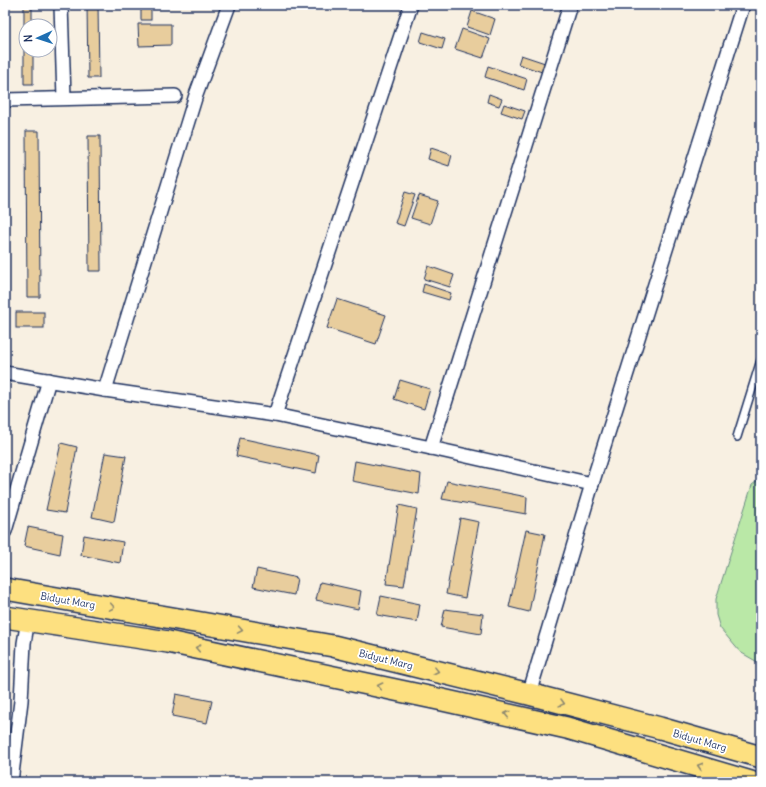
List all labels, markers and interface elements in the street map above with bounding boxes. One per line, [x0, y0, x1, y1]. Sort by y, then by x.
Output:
north arrow [18, 18, 58, 58]
text: N [21, 34, 35, 43]
street label: Bidyut Marg [40, 589, 96, 612]
one-way arrow [109, 603, 115, 611]
one-way arrow [237, 625, 244, 633]
one-way arrow [195, 644, 201, 653]
street label: Bidyut Marg [358, 646, 414, 672]
one-way arrow [432, 666, 439, 675]
one-way arrow [377, 683, 383, 691]
one-way arrow [558, 698, 565, 707]
one-way arrow [504, 711, 510, 719]
street label: Bidyut Marg [672, 727, 728, 754]
one-way arrow [697, 762, 704, 771]

